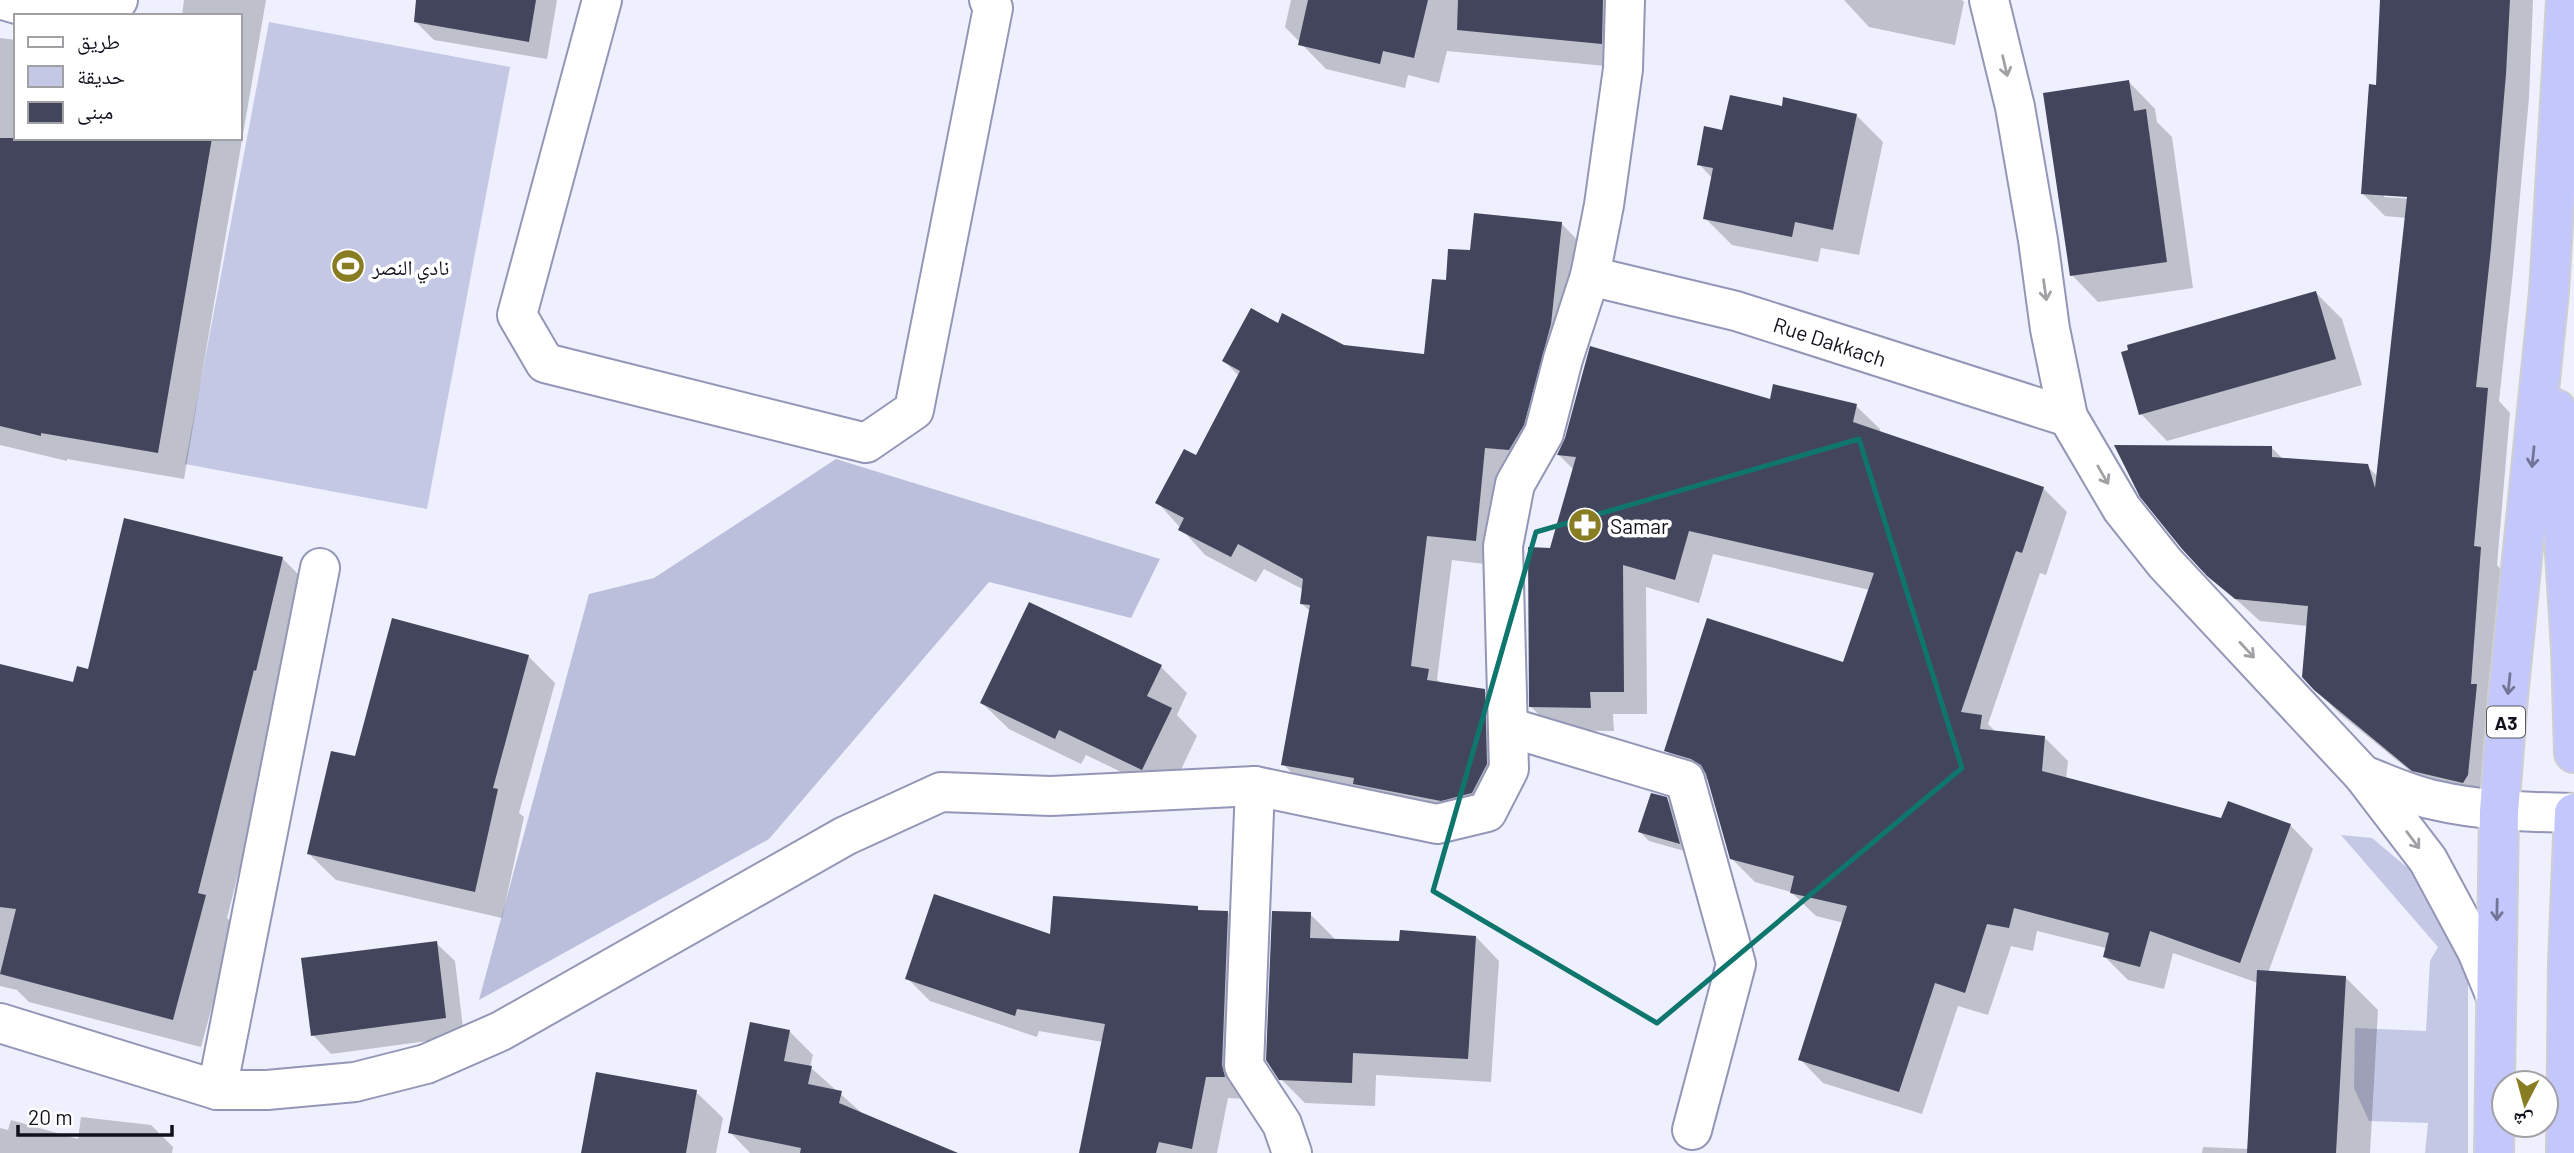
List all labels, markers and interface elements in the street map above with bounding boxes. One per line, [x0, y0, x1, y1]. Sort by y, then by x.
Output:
legend [14, 14, 242, 140]
text: طريق [77, 28, 120, 55]
one-way arrow [1999, 54, 2012, 77]
text: حديقة [77, 63, 125, 88]
text: مبنى [77, 98, 113, 125]
sports icon: نادي النصر [329, 247, 367, 285]
place label: نادي النصر [371, 254, 449, 284]
one-way arrow [2039, 278, 2052, 301]
street label: Rue Dakkach [1771, 311, 1889, 371]
one-way arrow [2526, 446, 2539, 468]
one-way arrow [2096, 465, 2110, 485]
pharmacy icon: Samar [1566, 506, 1604, 544]
place label: Samar [1610, 513, 1669, 538]
one-way arrow [2239, 641, 2256, 658]
one-way arrow [2503, 672, 2516, 695]
road number: A3 [2487, 706, 2525, 737]
one-way arrow [2405, 830, 2420, 848]
one-way arrow [2491, 898, 2504, 921]
north arrow [2490, 1069, 2560, 1139]
scale bar [18, 1094, 172, 1138]
text: 20 m [28, 1104, 73, 1129]
text: ش [2512, 1108, 2535, 1134]

